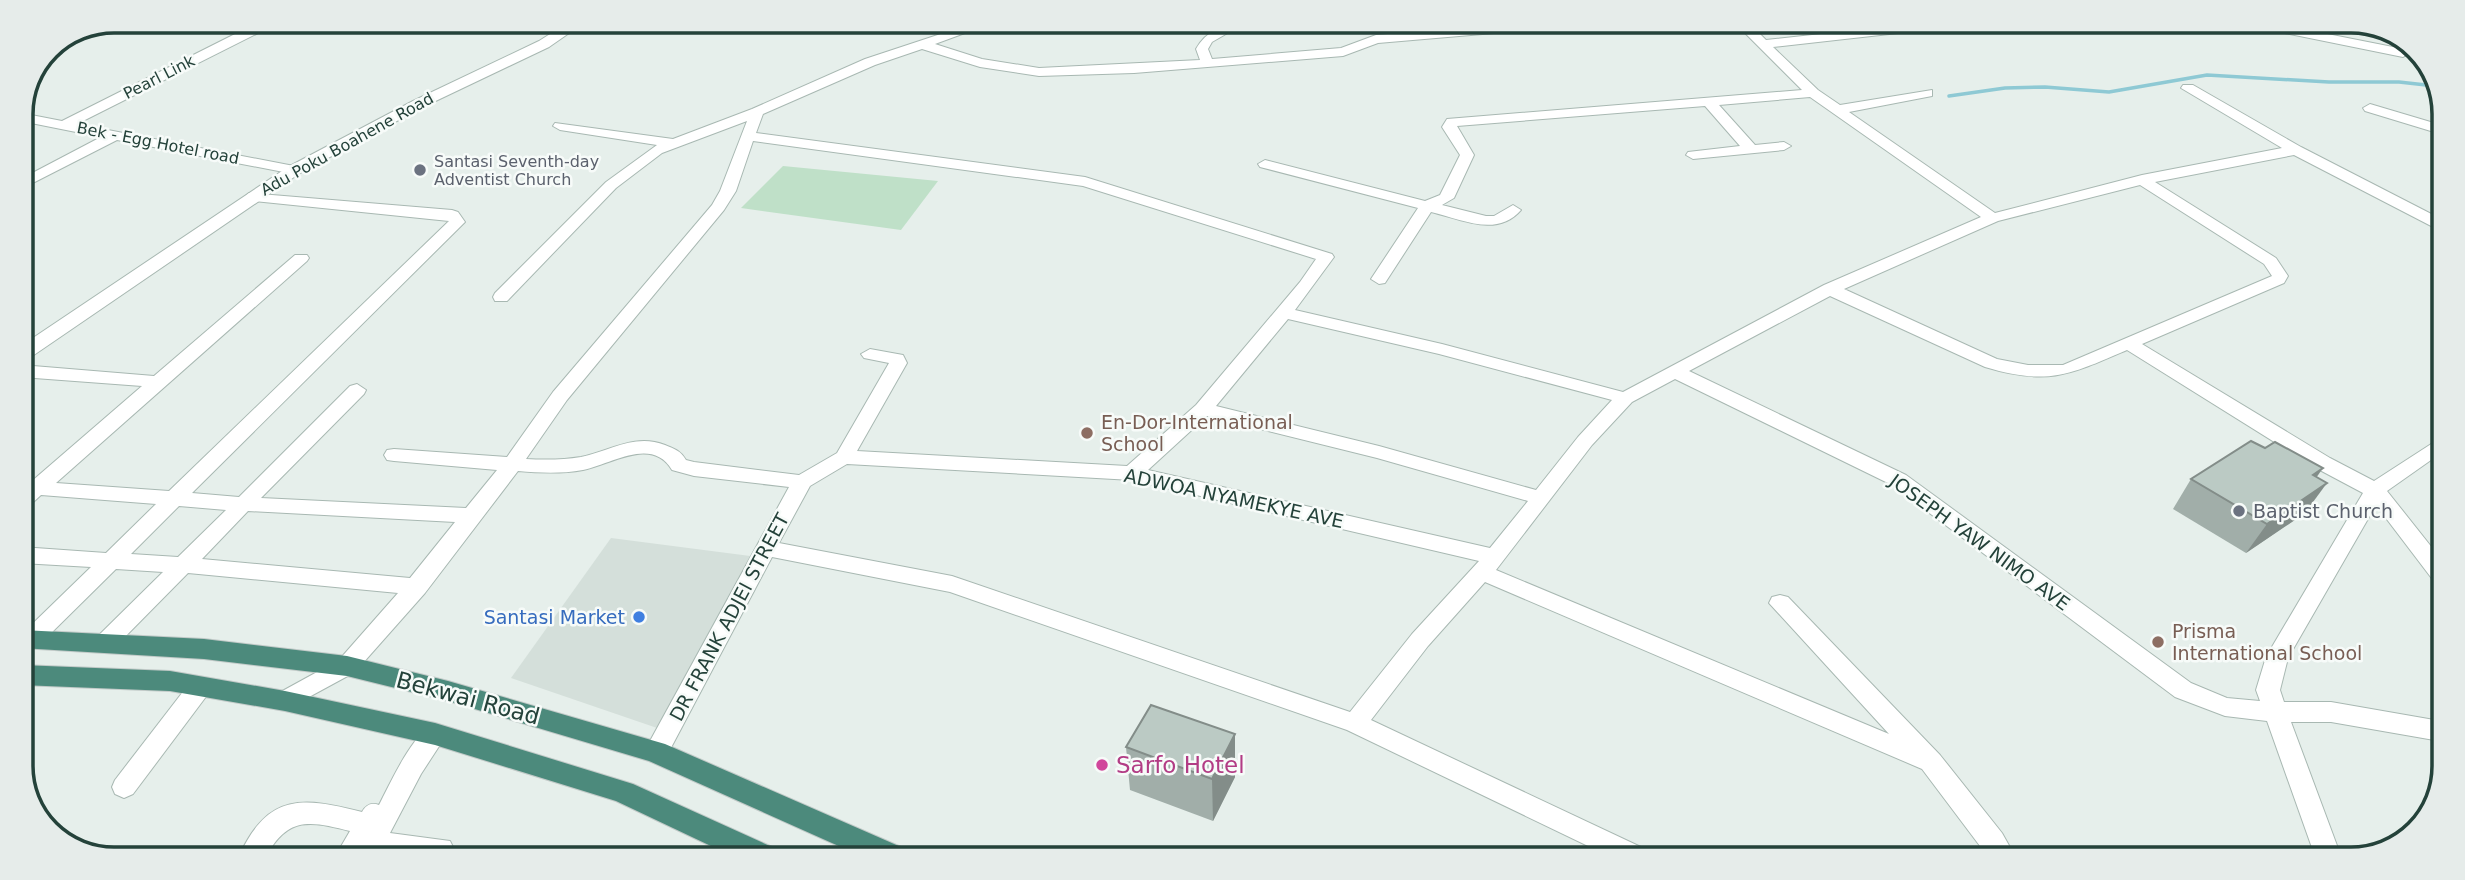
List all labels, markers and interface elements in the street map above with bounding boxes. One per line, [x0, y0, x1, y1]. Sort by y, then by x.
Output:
street label: Pearl Link [120, 51, 199, 103]
street label: Adu Poku Boahene Road [257, 88, 437, 200]
street label: Bek - Egg Hotel road [75, 118, 241, 168]
place label: Santasi Seventh-day Adventist Church [434, 152, 599, 189]
marker: Santasi Seventh-day Adventist Church [412, 162, 428, 178]
place label: En-Dor-International School [1101, 411, 1293, 455]
marker: En-Dor-International School [1079, 425, 1095, 441]
street label: ADWOA NYAMEKYE AVE [1122, 464, 1346, 532]
street label: JOSEPH YAW NIMO AVE [1885, 469, 2074, 615]
place label: Baptist Church [2253, 500, 2393, 522]
marker: Baptist Church [2231, 503, 2247, 519]
street label: DR FRANK ADJEI STREET [665, 509, 793, 725]
place label: Santasi Market [484, 606, 625, 628]
marker: Santasi Market [631, 609, 647, 625]
place label: Prisma International School [2172, 620, 2362, 664]
marker: Prisma International School [2150, 634, 2166, 650]
street label: Bekwai Road [393, 666, 543, 730]
place label: Sarfo Hotel [1116, 752, 1245, 778]
marker: Sarfo Hotel [1094, 757, 1110, 773]

